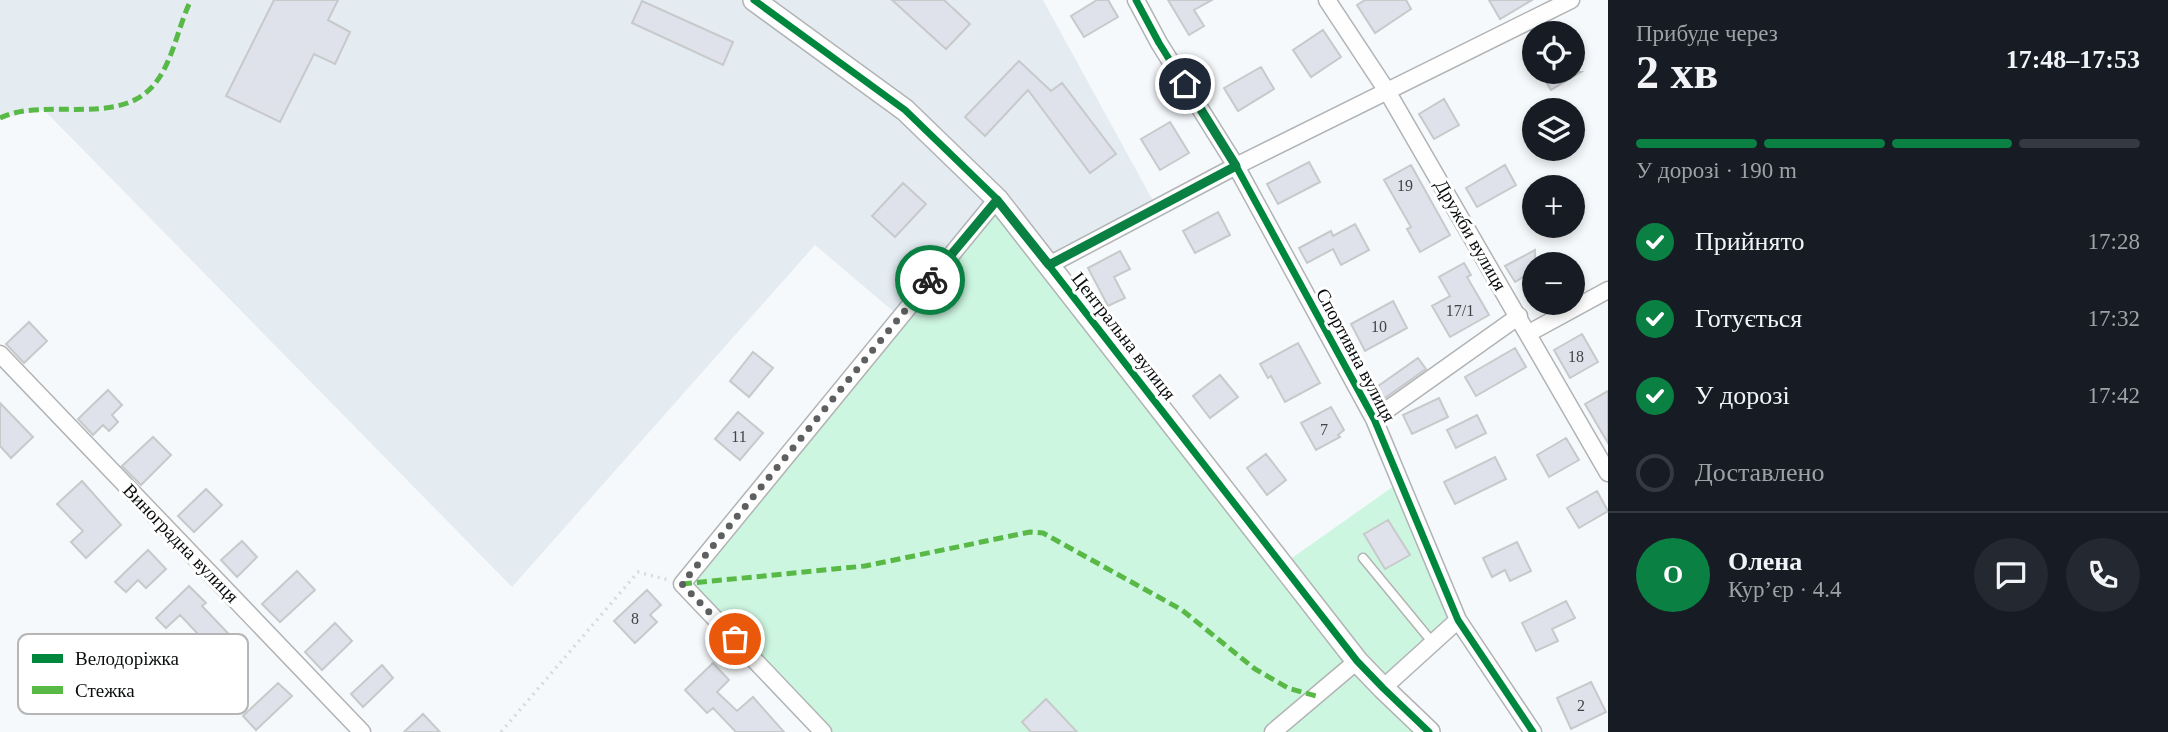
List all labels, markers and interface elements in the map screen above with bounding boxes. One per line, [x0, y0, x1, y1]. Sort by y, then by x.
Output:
map controls [1522, 21, 1585, 315]
button: locate [1522, 21, 1585, 84]
text: Прибуде через [1636, 21, 1778, 46]
text: 17:48–17:53 [2006, 45, 2140, 74]
text: 2 хв [1636, 47, 1718, 98]
pin [1155, 54, 1215, 114]
icon: home [1166, 65, 1204, 103]
button: layers [1522, 98, 1585, 161]
text: У дорозі · 190 m [1636, 158, 1797, 183]
button: + [1522, 175, 1585, 238]
street label: Дружби вулиця [1431, 176, 1511, 294]
house number: 19 [1397, 177, 1413, 194]
icon: check [1636, 223, 1674, 261]
text: Прийнято [1695, 227, 1805, 256]
text: 17:28 [2088, 229, 2140, 254]
courier [895, 245, 965, 315]
button: − [1522, 252, 1585, 315]
icon: bike [911, 261, 949, 299]
street label: Центральна вулиця [1068, 268, 1180, 404]
street label: Спортивна вулиця [1312, 285, 1400, 425]
icon: check [1636, 300, 1674, 338]
house number: 17/1 [1446, 302, 1474, 319]
text: Готується [1695, 304, 1802, 333]
text: 17:32 [2088, 306, 2140, 331]
house number: 10 [1371, 318, 1387, 335]
house number: 18 [1568, 348, 1584, 365]
icon: check [1636, 377, 1674, 415]
text: У дорозі [1695, 381, 1790, 410]
text: 17:42 [2088, 383, 2140, 408]
house number: 7 [1320, 421, 1328, 438]
house number: 11 [731, 428, 747, 445]
text: Доставлено [1695, 458, 1825, 487]
street label: Виноградна вулиця [119, 479, 243, 607]
button: chat [1974, 538, 2048, 612]
button: phone [2066, 538, 2140, 612]
text: Олена [1728, 547, 1802, 576]
text: О [1663, 560, 1683, 589]
text: Кур’єр · 4.4 [1728, 577, 1842, 602]
pin [705, 609, 765, 669]
house number: 8 [631, 610, 639, 627]
icon: bag [716, 620, 754, 658]
legend [18, 634, 248, 714]
text: Велодоріжка [75, 648, 180, 669]
text: Стежка [75, 680, 135, 701]
house number: 2 [1577, 697, 1585, 714]

